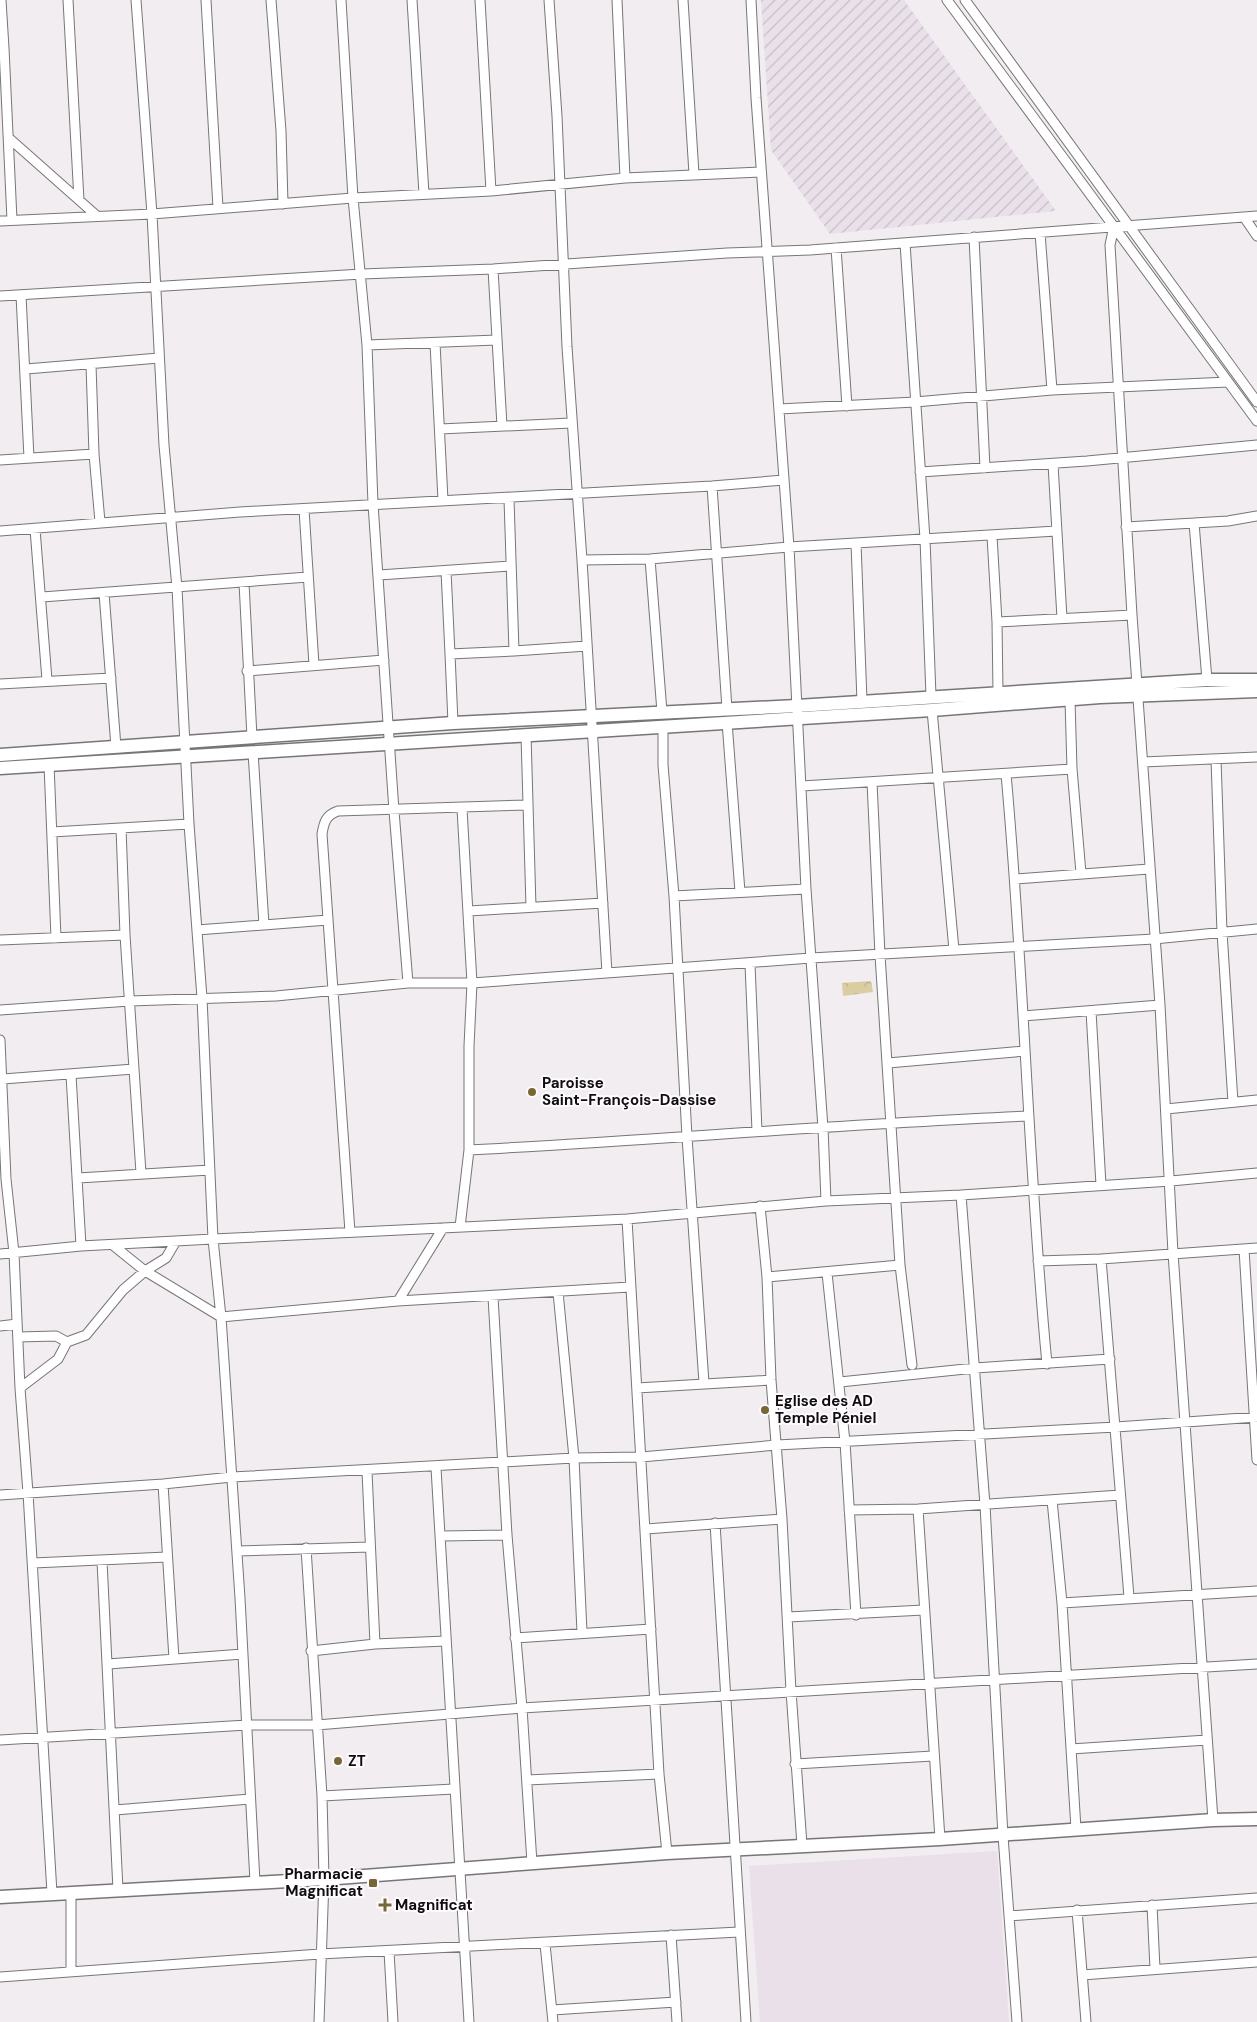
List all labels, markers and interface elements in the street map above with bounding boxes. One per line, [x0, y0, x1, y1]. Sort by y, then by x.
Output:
place label: Paroisse Saint-François-Dassise [542, 1073, 716, 1110]
marker: Paroisse Saint-François-Dassise [526, 1086, 538, 1098]
place label: Eglise des AD Temple Péniel [775, 1391, 876, 1428]
marker: Eglise des AD Temple Péniel [759, 1404, 771, 1416]
place label: ZT [348, 1751, 366, 1771]
marker: ZT [332, 1755, 344, 1767]
place label: Pharmacie Magnificat [284, 1864, 363, 1901]
marker: Pharmacie Magnificat [367, 1877, 379, 1889]
place label: Magnificat [395, 1895, 473, 1915]
marker: Magnificat [379, 1899, 391, 1911]

